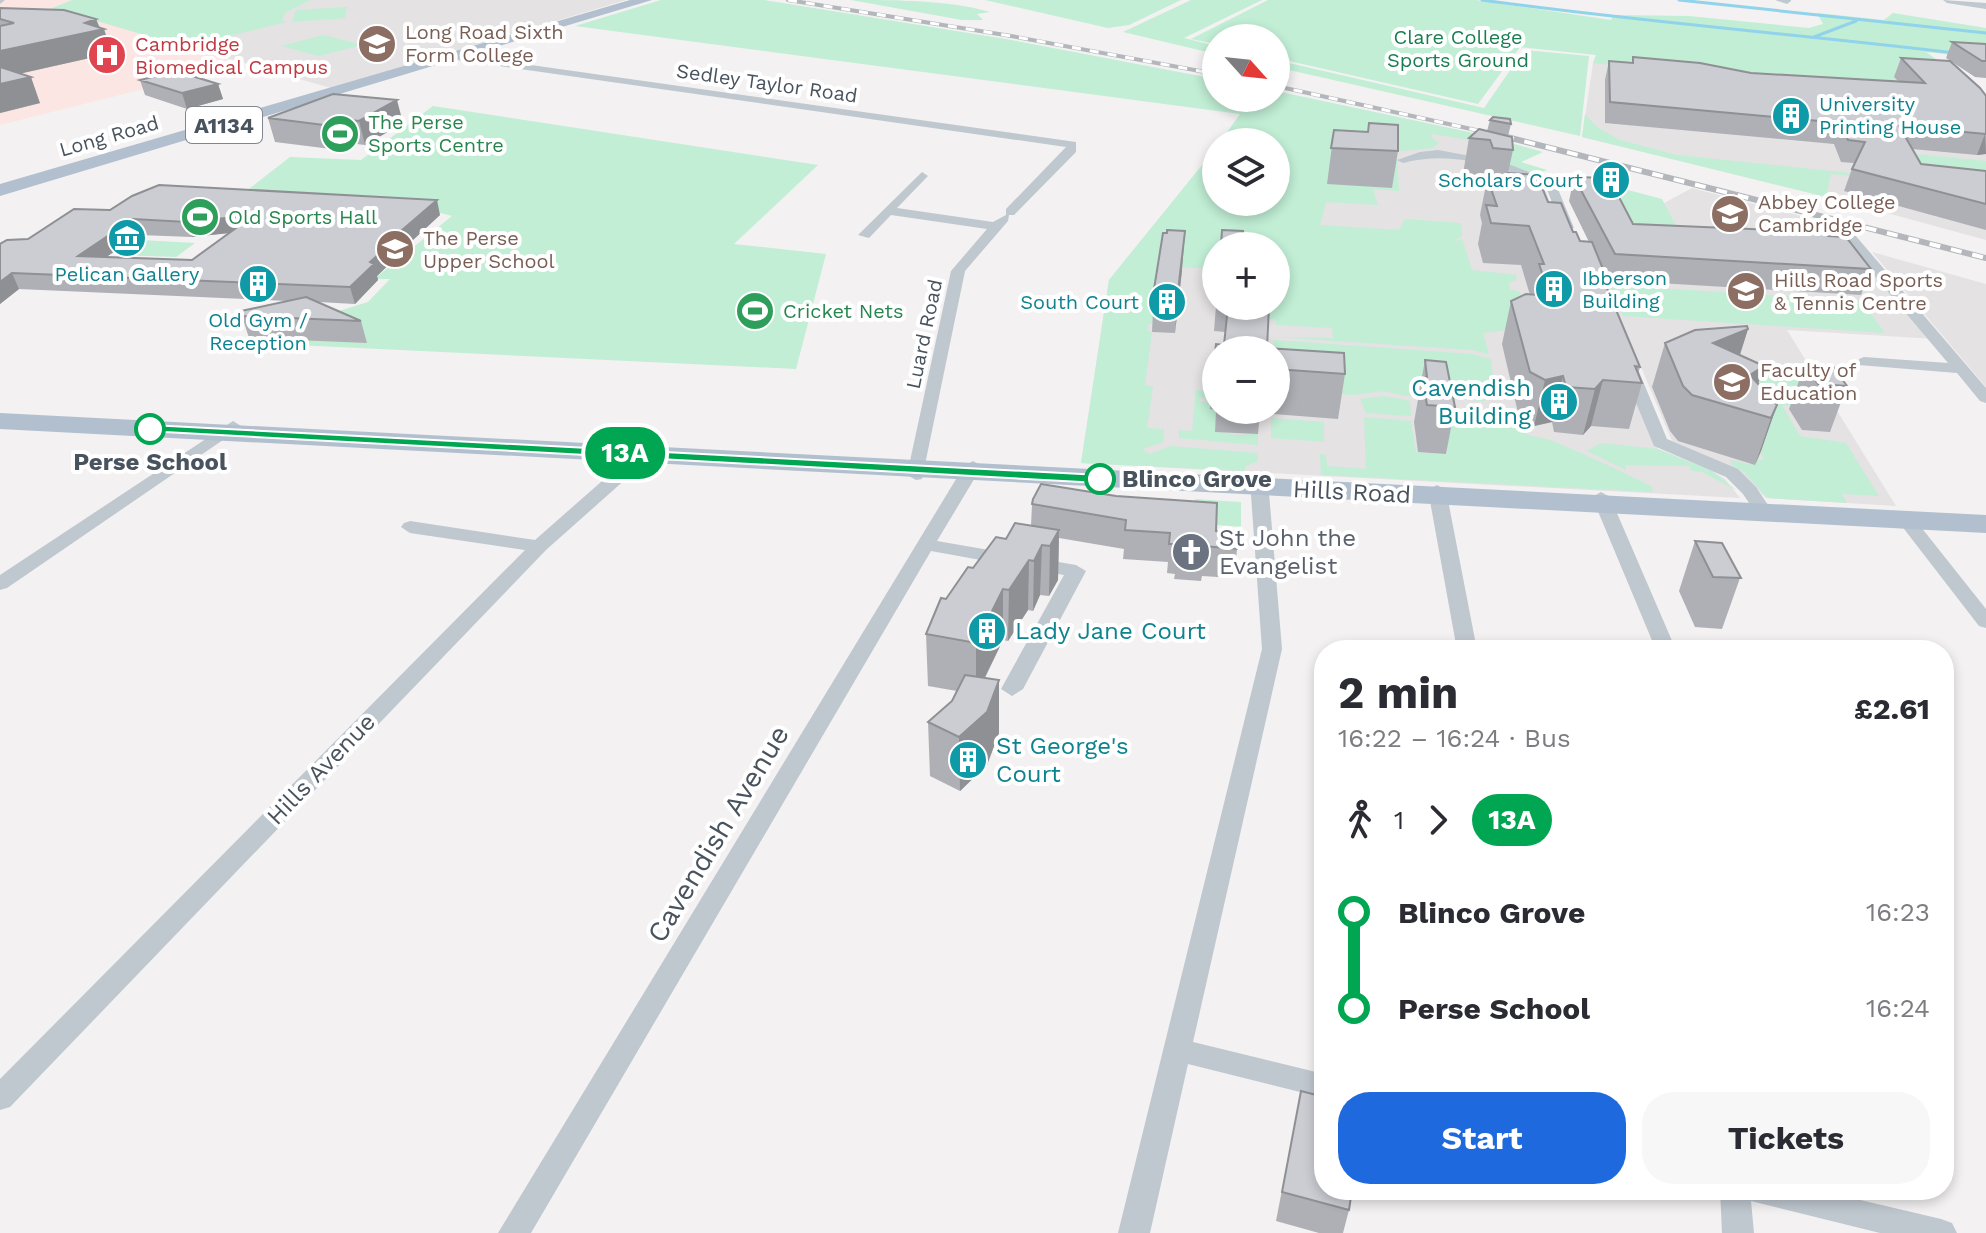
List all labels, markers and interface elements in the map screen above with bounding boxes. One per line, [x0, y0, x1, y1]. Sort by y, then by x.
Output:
place label: Long Road Sixth Form College [405, 20, 564, 67]
school or university icon: Long Road Sixth Form College [356, 23, 398, 65]
north arrow [1202, 24, 1290, 112]
map controls [1202, 24, 1290, 424]
park label: Clare College Sports Ground [1387, 25, 1529, 72]
place label: Cambridge Biomedical Campus [135, 32, 328, 79]
hospital icon: Cambridge Biomedical Campus [86, 34, 128, 76]
street label: Sedley Taylor Road [675, 58, 859, 108]
place label: University Printing House [1819, 92, 1961, 139]
building icon: University Printing House [1770, 95, 1812, 137]
road number: A1134 [186, 107, 262, 143]
street label: Long Road [57, 110, 161, 162]
place label: The Perse Sports Centre [368, 110, 504, 157]
sports icon: The Perse Sports Centre [319, 113, 361, 155]
button: layers [1202, 128, 1290, 216]
building icon: Scholars Court [1590, 159, 1632, 201]
place label: Scholars Court [1438, 168, 1584, 192]
place label: Abbey College Cambridge [1758, 190, 1896, 237]
school or university icon: Abbey College Cambridge [1709, 193, 1751, 235]
sports icon: Old Sports Hall [179, 196, 221, 238]
place label: Old Sports Hall [228, 205, 377, 229]
museum icon: Pelican Gallery [106, 217, 148, 259]
place label: The Perse Upper School [423, 226, 555, 273]
school or university icon: The Perse Upper School [374, 228, 416, 270]
button: + [1202, 232, 1290, 320]
place label: Pelican Gallery [55, 262, 200, 286]
building icon: Old Gym / Reception [237, 263, 279, 305]
place label: Ibberson Building [1582, 266, 1667, 313]
building icon: Ibberson Building [1533, 268, 1575, 310]
place label: Hills Road Sports & Tennis Centre [1774, 268, 1943, 315]
school or university icon: Hills Road Sports & Tennis Centre [1725, 270, 1767, 312]
street label: Luard Road [901, 277, 947, 391]
building icon: South Court [1146, 281, 1188, 323]
sports icon: Cricket Nets [734, 290, 776, 332]
place label: South Court [1020, 290, 1140, 314]
place label: Cricket Nets [783, 299, 904, 323]
place label: Old Gym / Reception [208, 308, 308, 355]
button: − [1202, 336, 1290, 424]
place label: Faculty of Education [1760, 358, 1857, 405]
school or university icon: Faculty of Education [1711, 361, 1753, 403]
place label: Cavendish Building [1411, 374, 1531, 430]
building icon: Cavendish Building [1538, 381, 1580, 423]
marker: Perse School [135, 414, 165, 444]
line badge: 13A [579, 427, 671, 479]
text: 13A [601, 436, 649, 469]
place label: Perse School [73, 448, 227, 476]
marker: Blinco Grove [1085, 464, 1115, 494]
place label: Blinco Grove [1122, 465, 1272, 493]
street label: Hills Road [1292, 475, 1412, 509]
place label: St John the Evangelist [1219, 524, 1356, 580]
church icon: St John the Evangelist [1170, 531, 1212, 573]
building icon: Lady Jane Court [966, 610, 1008, 652]
place label: Lady Jane Court [1015, 617, 1206, 645]
text: 2 min [1338, 667, 1458, 719]
text: £2.61 [1854, 691, 1930, 726]
street label: Hills Avenue [261, 708, 381, 830]
street label: Cavendish Avenue [640, 720, 796, 948]
text: 16:22 – 16:24 · Bus [1338, 723, 1571, 753]
place label: St George's Court [996, 732, 1129, 788]
building icon: St George's Court [947, 739, 989, 781]
icon: walk [1338, 798, 1382, 842]
icon: forward [1416, 798, 1460, 842]
text: 13A [1488, 803, 1536, 836]
text: 1 [1394, 805, 1404, 835]
text: Blinco Grove [1398, 895, 1585, 930]
text: 16:23 [1866, 897, 1930, 927]
text: Perse School [1398, 991, 1590, 1026]
text: 16:24 [1866, 993, 1930, 1023]
button: Start [1338, 1092, 1626, 1184]
button: Tickets [1642, 1092, 1930, 1184]

